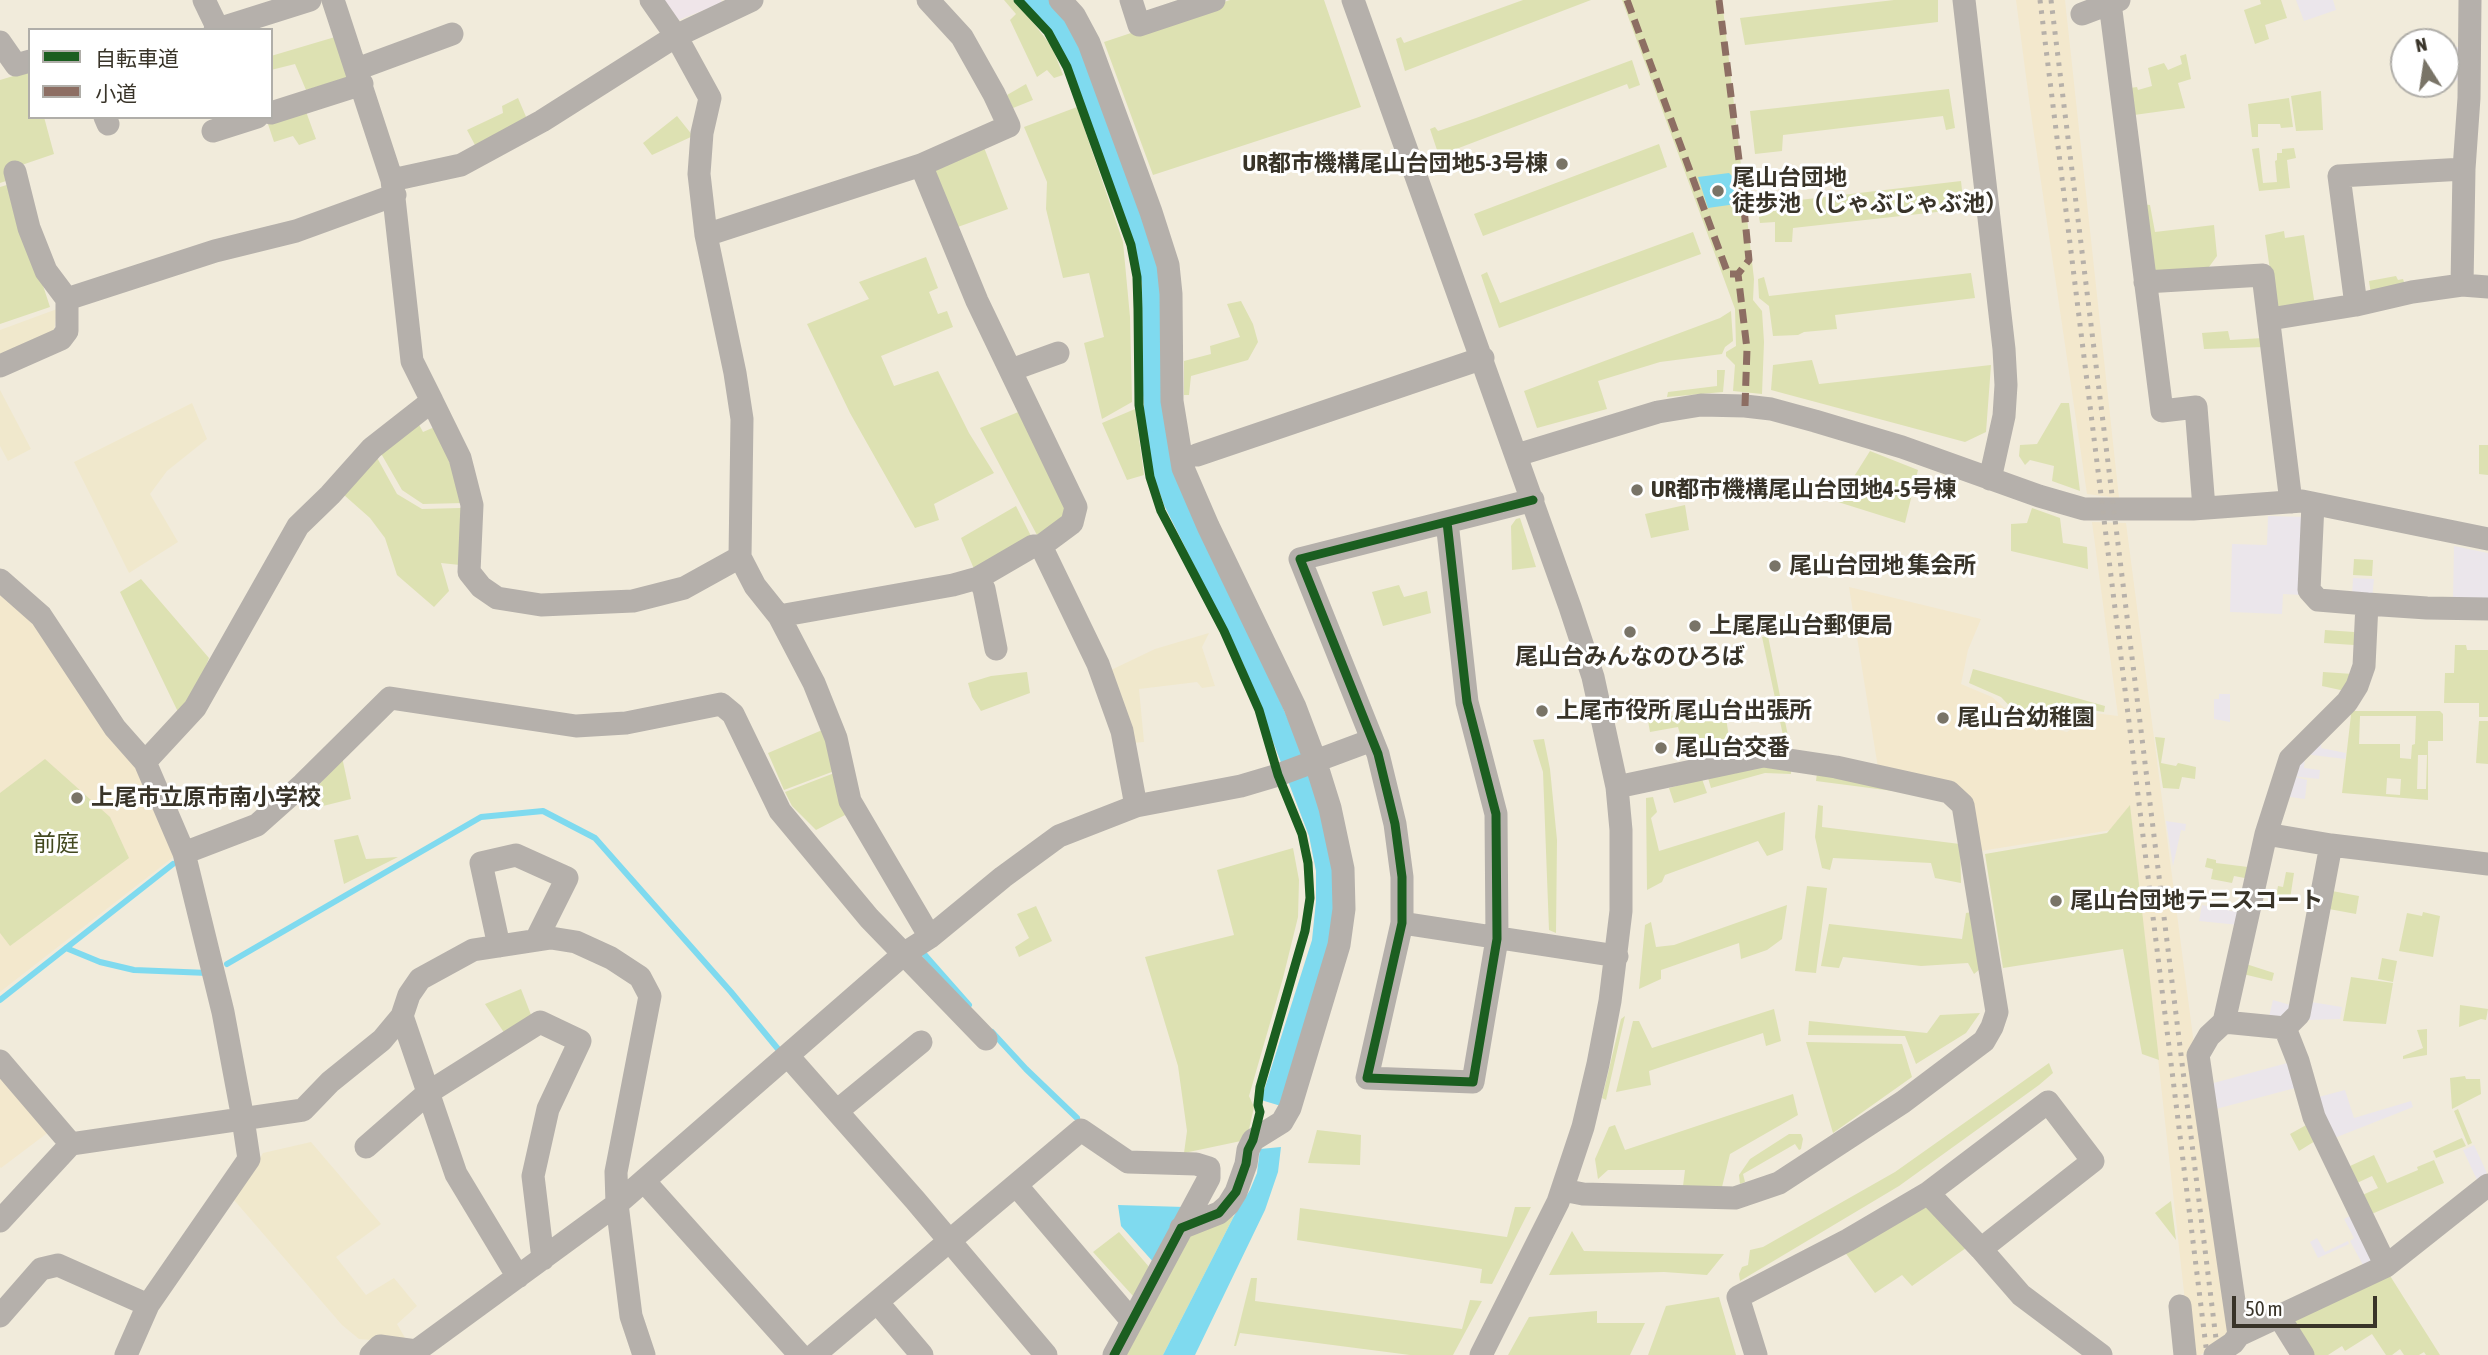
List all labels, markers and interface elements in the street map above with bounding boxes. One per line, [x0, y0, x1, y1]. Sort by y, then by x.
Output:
legend [28, 28, 273, 119]
north arrow [2390, 28, 2460, 98]
text: N [2413, 32, 2429, 56]
text: 自転車道 [95, 46, 179, 70]
text: 小道 [95, 81, 137, 105]
place label: UR都市機構尾山台団地5-3号棟 [1243, 150, 1548, 178]
marker: UR都市機構尾山台団地5-3号棟 [1554, 156, 1570, 172]
place label: 尾山台団地 徒歩池（じゃぶじゃぶ池） [1732, 164, 2008, 218]
marker: 尾山台団地 徒歩池（じゃぶじゃぶ池） [1710, 183, 1726, 199]
place label: UR都市機構尾山台団地4-5号棟 [1651, 476, 1956, 504]
marker: UR都市機構尾山台団地4-5号棟 [1629, 482, 1645, 498]
place label: 尾山台団地 集会所 [1789, 552, 1976, 580]
marker: 尾山台団地 集会所 [1767, 558, 1783, 574]
place label: 上尾尾山台郵便局 [1709, 612, 1893, 640]
marker: 上尾尾山台郵便局 [1687, 618, 1703, 634]
marker: 尾山台みんなのひろば [1622, 624, 1638, 640]
place label: 尾山台みんなのひろば [1515, 643, 1745, 671]
place label: 上尾市役所 尾山台出張所 [1556, 697, 1812, 725]
marker: 上尾市役所 尾山台出張所 [1534, 703, 1550, 719]
place label: 尾山台幼稚園 [1957, 704, 2095, 732]
marker: 尾山台幼稚園 [1935, 710, 1951, 726]
place label: 尾山台交番 [1675, 734, 1790, 762]
marker: 尾山台交番 [1653, 740, 1669, 756]
place label: 上尾市立原市南小学校 [91, 784, 321, 812]
marker: 上尾市立原市南小学校 [69, 790, 85, 806]
park label: 前庭 [33, 830, 79, 858]
place label: 尾山台団地テニスコート [2070, 887, 2323, 915]
marker: 尾山台団地テニスコート [2048, 893, 2064, 909]
scale bar [2236, 1282, 2381, 1326]
text: 50 m [2245, 1296, 2283, 1320]

